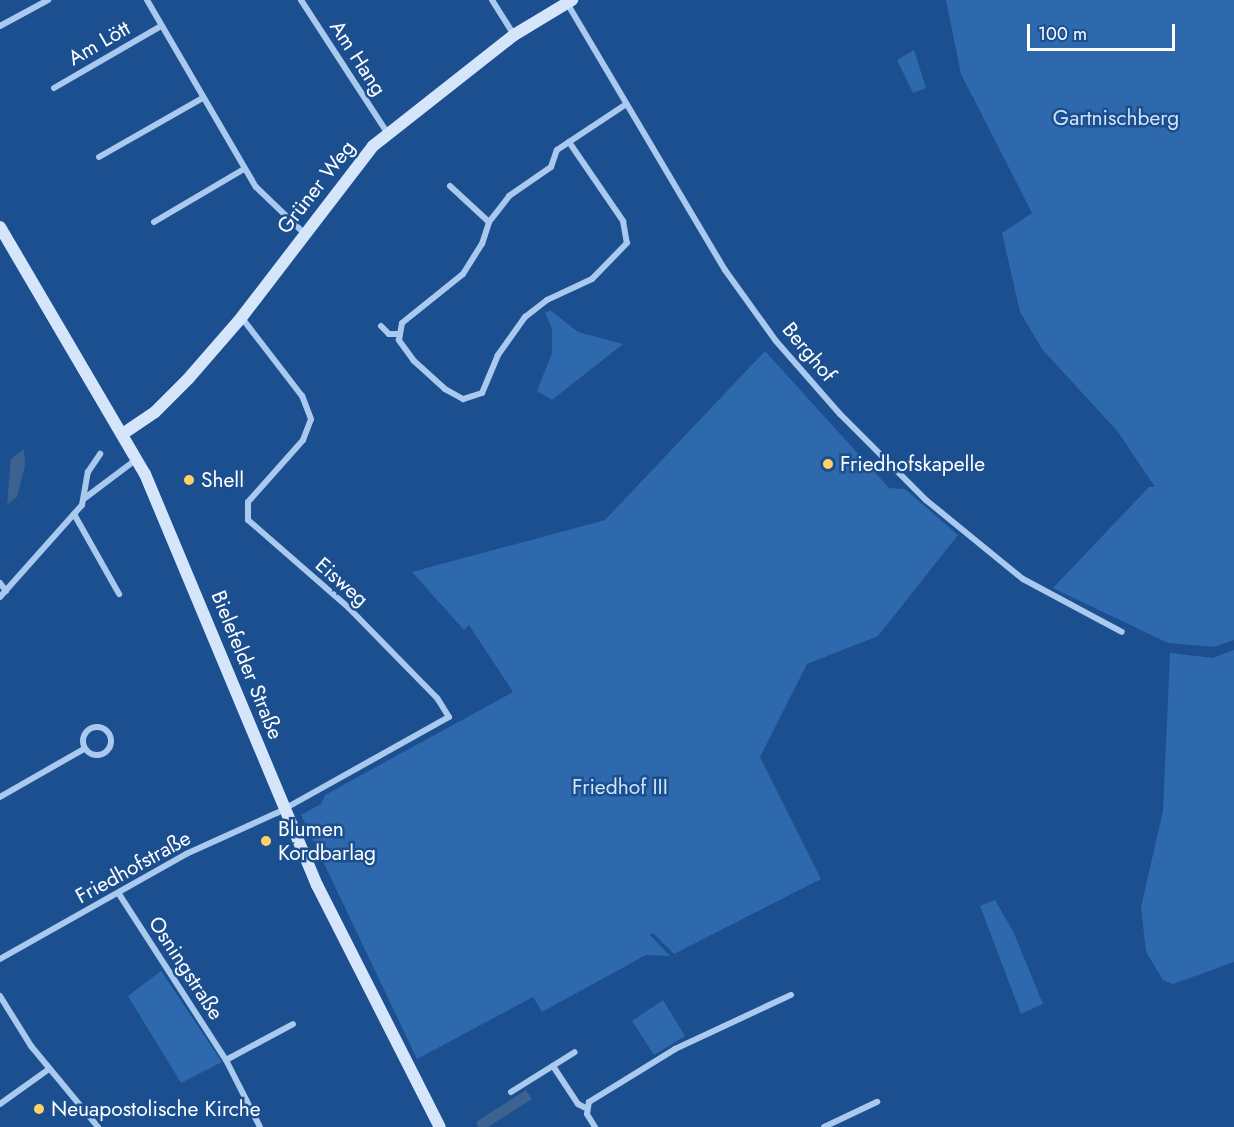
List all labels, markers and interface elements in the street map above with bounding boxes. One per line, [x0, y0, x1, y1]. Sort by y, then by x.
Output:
scale bar [1030, 12, 1178, 50]
street label: Am Lött [63, 15, 135, 71]
street label: Am Hang [324, 16, 392, 100]
text: 100 m [1038, 21, 1087, 47]
park label: Gartnischberg [1053, 105, 1179, 131]
street label: Grüner Weg [272, 135, 360, 239]
street label: Berghof [777, 317, 841, 387]
place label: Friedhofskapelle [840, 451, 985, 477]
marker: Friedhofskapelle [821, 457, 835, 471]
place label: Shell [201, 467, 244, 493]
marker: Shell [182, 473, 196, 487]
street label: Eisweg [310, 552, 374, 612]
street label: Bielefelder Straße [206, 587, 288, 743]
park label: Friedhof III [572, 774, 668, 800]
place label: Blumen Kordbarlag [278, 816, 376, 866]
street label: Friedhofstraße [71, 825, 195, 909]
marker: Blumen Kordbarlag [259, 834, 273, 848]
street label: Osningstraße [143, 912, 229, 1024]
place label: Neuapostolische Kirche [51, 1096, 261, 1122]
marker: Neuapostolische Kirche [32, 1102, 46, 1116]

